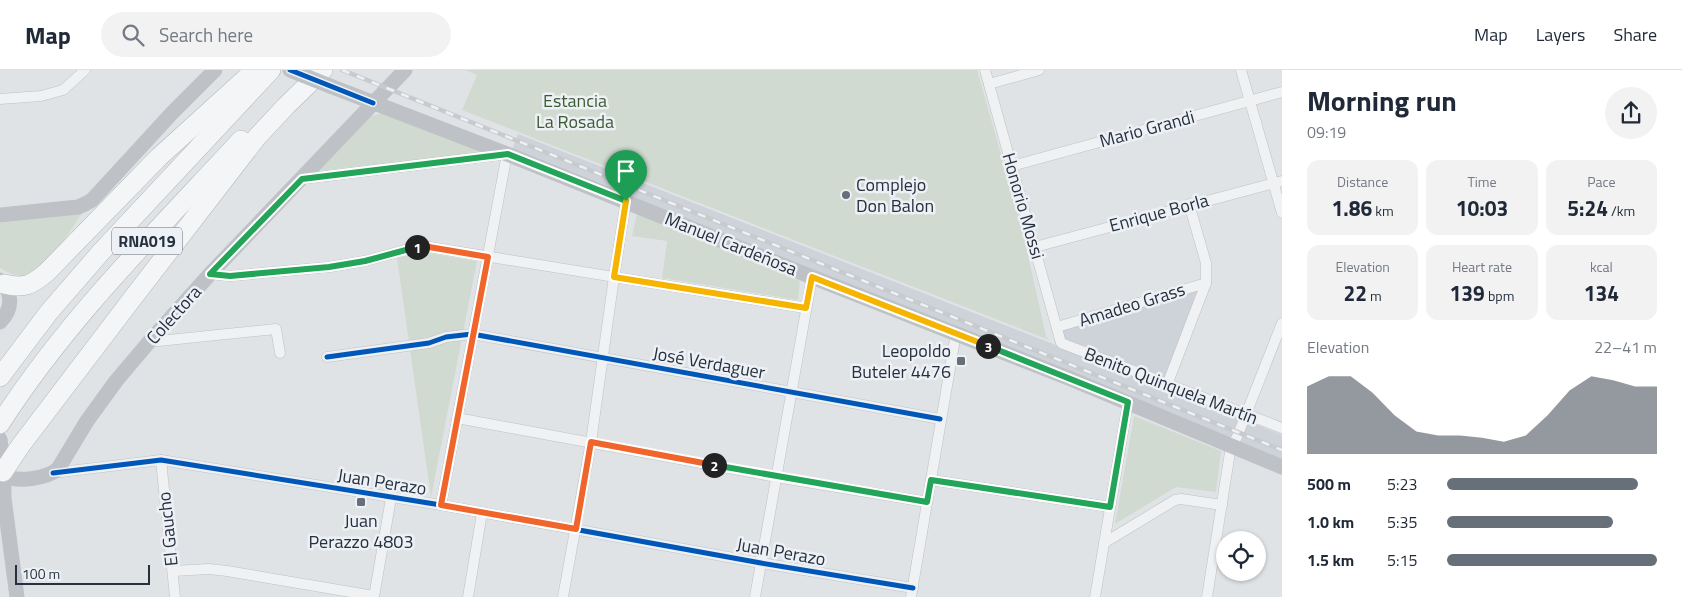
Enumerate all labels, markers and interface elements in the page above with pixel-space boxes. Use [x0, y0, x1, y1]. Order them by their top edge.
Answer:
search box [101, 12, 451, 57]
text: Map [25, 17, 71, 53]
text: Search here [159, 20, 253, 49]
icon: search [119, 21, 147, 49]
text: Map [1474, 21, 1508, 48]
text: Layers [1536, 21, 1585, 48]
text: Share [1613, 21, 1657, 48]
text: Morning run [1307, 79, 1457, 122]
park label: Estancia La Rosada [536, 87, 614, 135]
button: share [1605, 87, 1657, 139]
street label: Mario Grandi [1096, 103, 1197, 154]
text: 09:19 [1307, 120, 1346, 144]
street label: Honorio Mossi [995, 149, 1052, 262]
pin [605, 150, 647, 201]
icon: arrive [612, 157, 640, 185]
place label: Complejo Don Balon [856, 171, 934, 219]
text: Distance [1337, 171, 1388, 192]
text: Time [1467, 171, 1497, 192]
text: Pace [1587, 171, 1616, 192]
street label: Enrique Borla [1106, 186, 1212, 239]
marker: Complejo Don Balon [840, 189, 852, 201]
text: 1.86 [1332, 192, 1372, 224]
text: 10:03 [1456, 192, 1508, 224]
text: 5:24 [1567, 192, 1608, 224]
text: km [1372, 200, 1394, 221]
text: /km [1608, 200, 1635, 221]
street label: Manuel Cardeñosa [661, 205, 801, 282]
road number: RNA019 [112, 228, 182, 255]
pin: 1 [404, 234, 430, 260]
text: 1 [414, 237, 421, 258]
text: Elevation [1335, 256, 1390, 277]
text: Heart rate [1452, 256, 1512, 277]
text: kcal [1590, 256, 1613, 277]
street label: Amadeo Grass [1075, 276, 1188, 334]
text: 22 [1344, 277, 1367, 309]
text: 139 [1450, 277, 1485, 309]
text: 134 [1584, 277, 1619, 309]
street label: Colectora [140, 279, 208, 350]
text: m [1367, 285, 1382, 306]
text: bpm [1485, 285, 1514, 306]
pin: 3 [976, 334, 1000, 358]
text: Elevation [1307, 335, 1369, 359]
text: 22–41 m [1594, 335, 1657, 359]
text: 3 [985, 336, 992, 357]
place label: Leopoldo Buteler 4476 [851, 337, 951, 385]
street label: José Verdaguer [651, 339, 767, 386]
street label: Benito Quinquela Martín [1080, 340, 1262, 431]
marker: Leopoldo Buteler 4476 [955, 355, 967, 367]
pin: 2 [702, 452, 726, 478]
text: 2 [711, 455, 718, 476]
street label: Juan Perazo [336, 461, 429, 502]
text: 500 m [1307, 472, 1351, 496]
text: 5:23 [1387, 472, 1417, 496]
street label: El Gaucho [150, 490, 185, 568]
marker: Juan Perazzo 4803 [355, 496, 367, 508]
place label: Juan Perazzo 4803 [308, 507, 414, 555]
text: 1.0 km [1307, 510, 1354, 534]
text: 5:35 [1387, 510, 1417, 534]
street label: Juan Perazo [734, 530, 828, 573]
map controls [1216, 531, 1266, 581]
button: locate [1216, 531, 1266, 581]
text: 1.5 km [1307, 548, 1354, 572]
text: 5:15 [1387, 548, 1417, 572]
scale bar [15, 562, 150, 585]
text: 100 m [22, 563, 60, 584]

